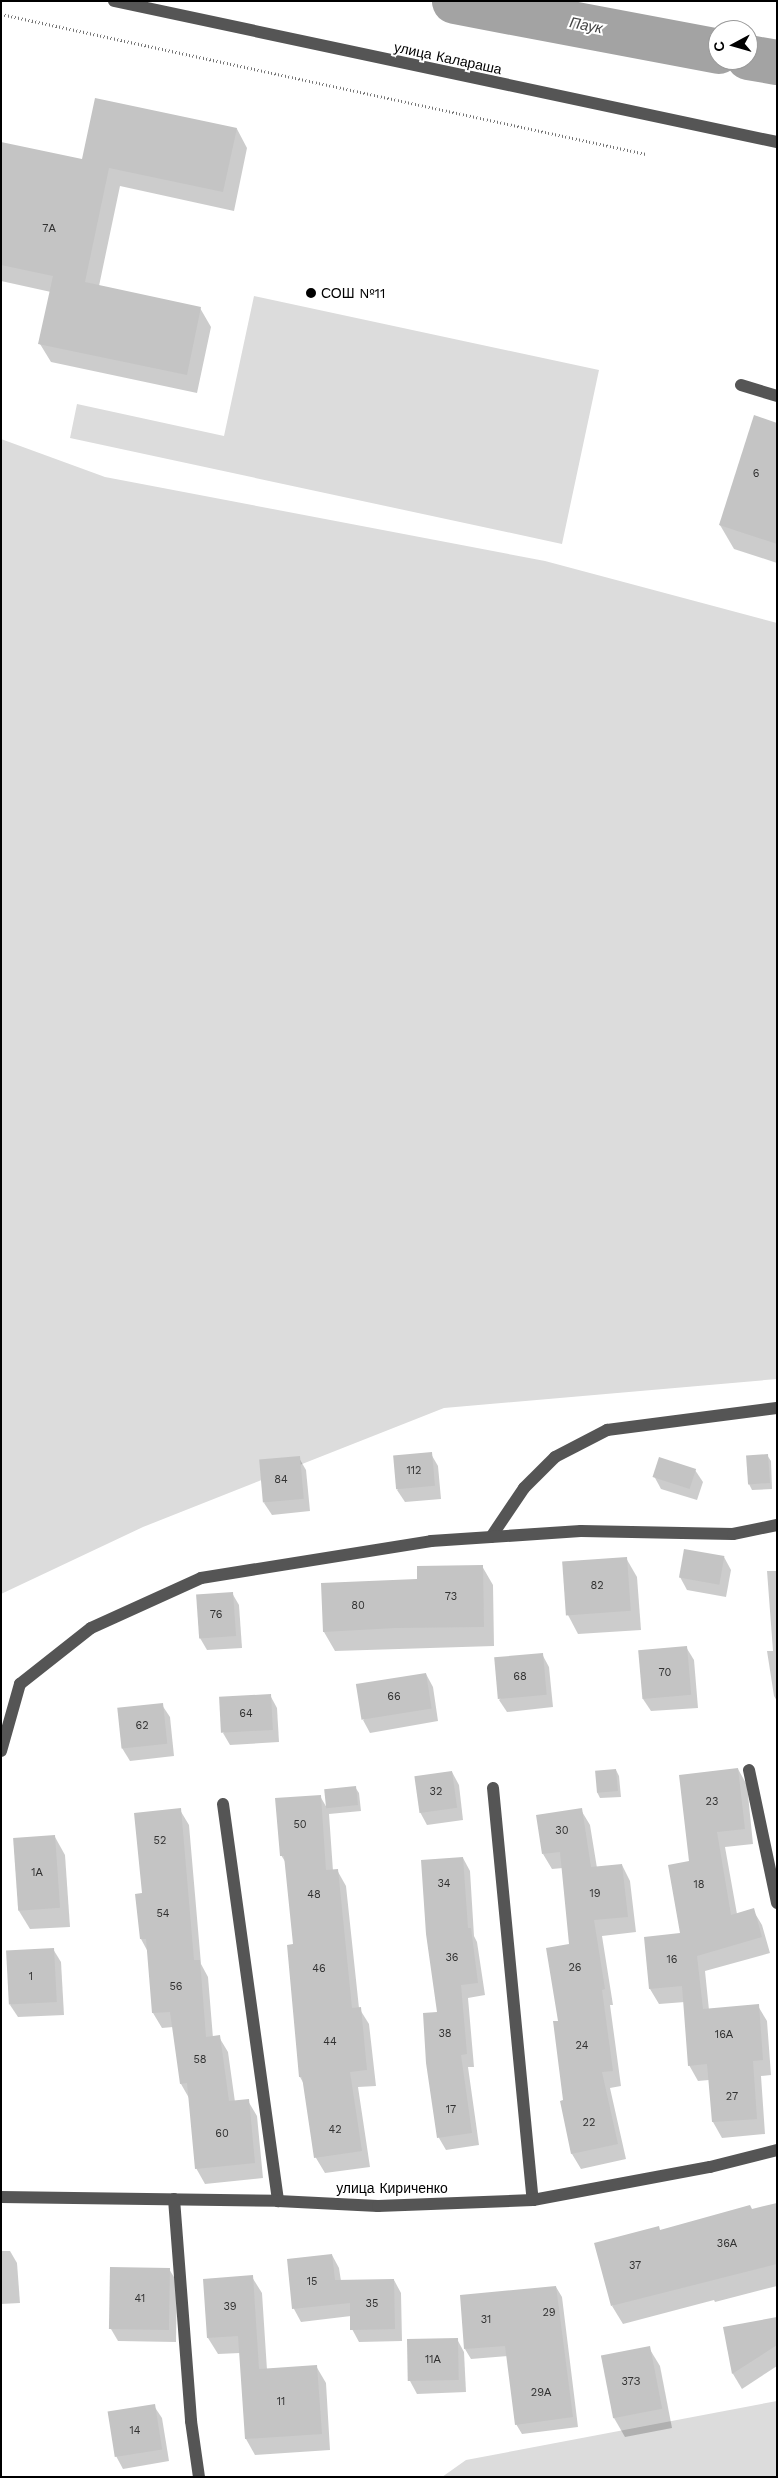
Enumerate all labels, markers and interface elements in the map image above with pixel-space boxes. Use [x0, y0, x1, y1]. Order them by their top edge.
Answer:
water label: Паук [568, 14, 604, 38]
north arrow [708, 20, 758, 70]
street label: улица Калараша [393, 38, 503, 78]
text: С [711, 41, 728, 52]
house number: 7А [42, 222, 56, 236]
place label: СОШ №11 [321, 285, 386, 301]
marker: СОШ №11 [305, 287, 317, 299]
house number: 6 [753, 467, 759, 481]
house number: 112 [407, 1464, 421, 1478]
house number: 84 [274, 1473, 288, 1487]
house number: 82 [590, 1579, 604, 1593]
house number: 73 [445, 1590, 457, 1604]
house number: 80 [351, 1599, 365, 1613]
house number: 76 [210, 1608, 222, 1622]
house number: 70 [659, 1666, 671, 1680]
house number: 68 [513, 1670, 527, 1684]
house number: 66 [387, 1690, 401, 1704]
house number: 64 [239, 1707, 253, 1721]
house number: 62 [135, 1719, 149, 1733]
house number: 32 [430, 1785, 442, 1799]
house number: 23 [706, 1795, 718, 1809]
house number: 50 [293, 1818, 307, 1832]
house number: 30 [555, 1824, 569, 1838]
house number: 52 [154, 1834, 166, 1848]
house number: 1А [31, 1866, 43, 1880]
house number: 34 [437, 1877, 451, 1891]
house number: 18 [693, 1878, 705, 1892]
house number: 19 [589, 1887, 601, 1901]
house number: 48 [307, 1888, 321, 1902]
house number: 54 [156, 1907, 170, 1921]
house number: 36 [445, 1951, 459, 1965]
house number: 16 [667, 1953, 677, 1967]
house number: 26 [568, 1961, 582, 1975]
house number: 46 [312, 1962, 326, 1976]
house number: 1 [29, 1970, 33, 1984]
house number: 56 [169, 1980, 183, 1994]
house number: 38 [438, 2027, 452, 2041]
house number: 16А [715, 2028, 733, 2042]
house number: 44 [323, 2035, 337, 2049]
house number: 24 [576, 2039, 588, 2053]
house number: 58 [193, 2053, 207, 2067]
house number: 27 [726, 2090, 738, 2104]
house number: 17 [446, 2103, 456, 2117]
house number: 22 [583, 2116, 595, 2130]
house number: 42 [328, 2123, 342, 2137]
house number: 60 [215, 2127, 229, 2141]
street label: улица Кириченко [336, 2180, 448, 2196]
house number: 36А [717, 2237, 737, 2251]
house number: 37 [629, 2259, 641, 2273]
house number: 15 [307, 2275, 317, 2289]
house number: 41 [135, 2292, 145, 2306]
house number: 35 [366, 2297, 378, 2311]
house number: 39 [223, 2300, 237, 2314]
house number: 29 [542, 2306, 556, 2320]
house number: 31 [481, 2313, 491, 2327]
house number: 11А [425, 2353, 441, 2367]
house number: 37З [622, 2375, 640, 2389]
house number: 29А [531, 2386, 551, 2400]
house number: 11 [277, 2395, 285, 2409]
house number: 14 [129, 2424, 141, 2438]

